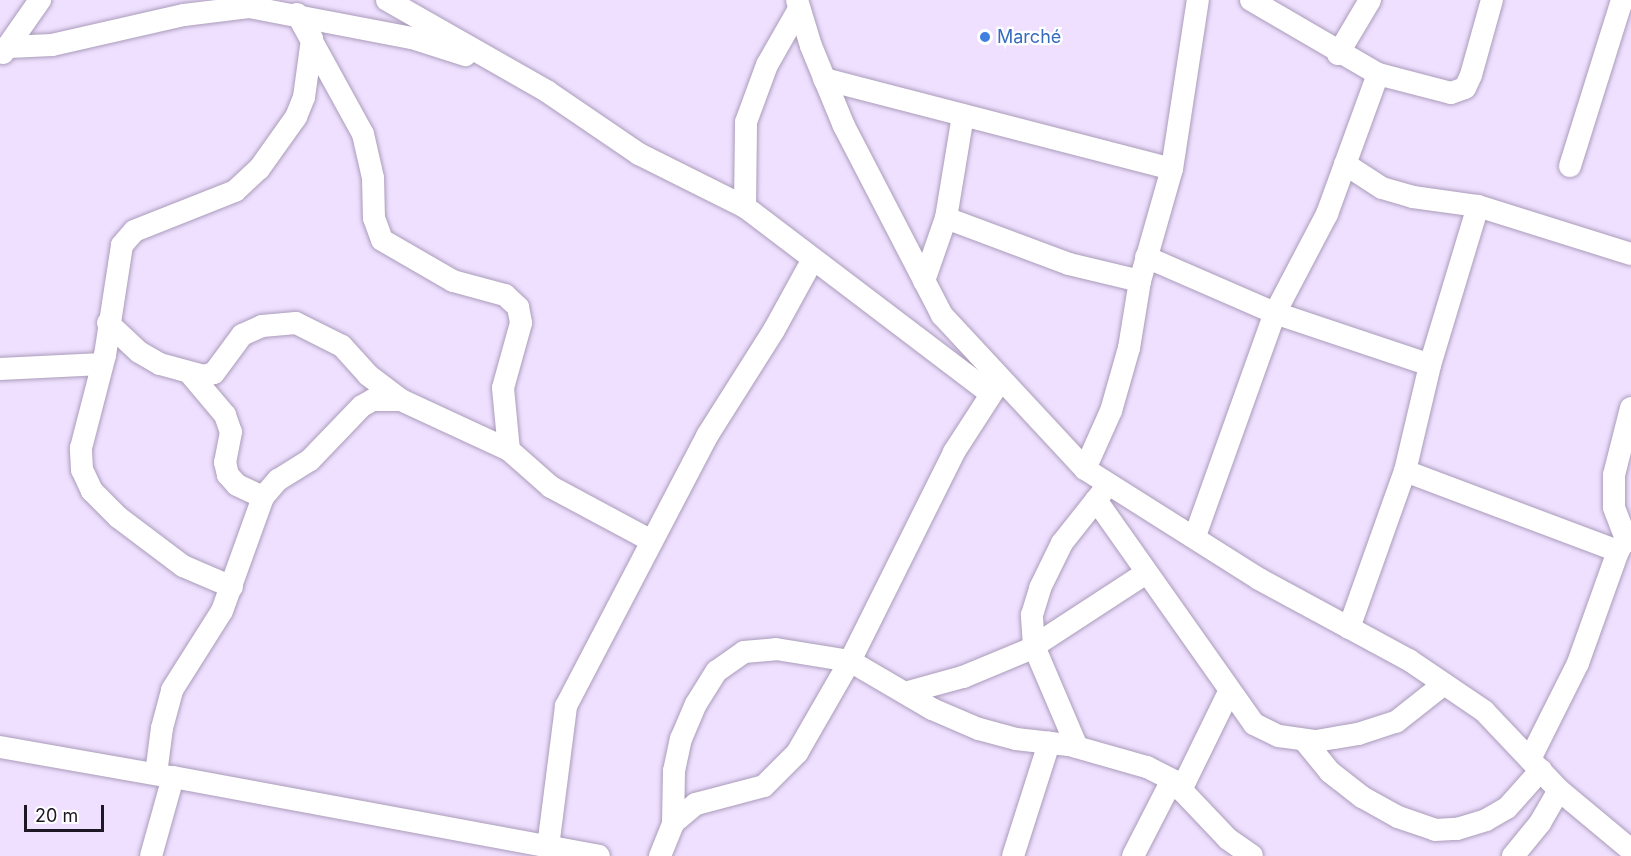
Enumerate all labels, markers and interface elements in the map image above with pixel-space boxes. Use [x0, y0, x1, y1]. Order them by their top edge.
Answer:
place label: Marché [997, 26, 1061, 48]
marker: Marché [978, 30, 992, 44]
scale bar [27, 793, 106, 831]
text: 20 m [35, 805, 78, 826]

